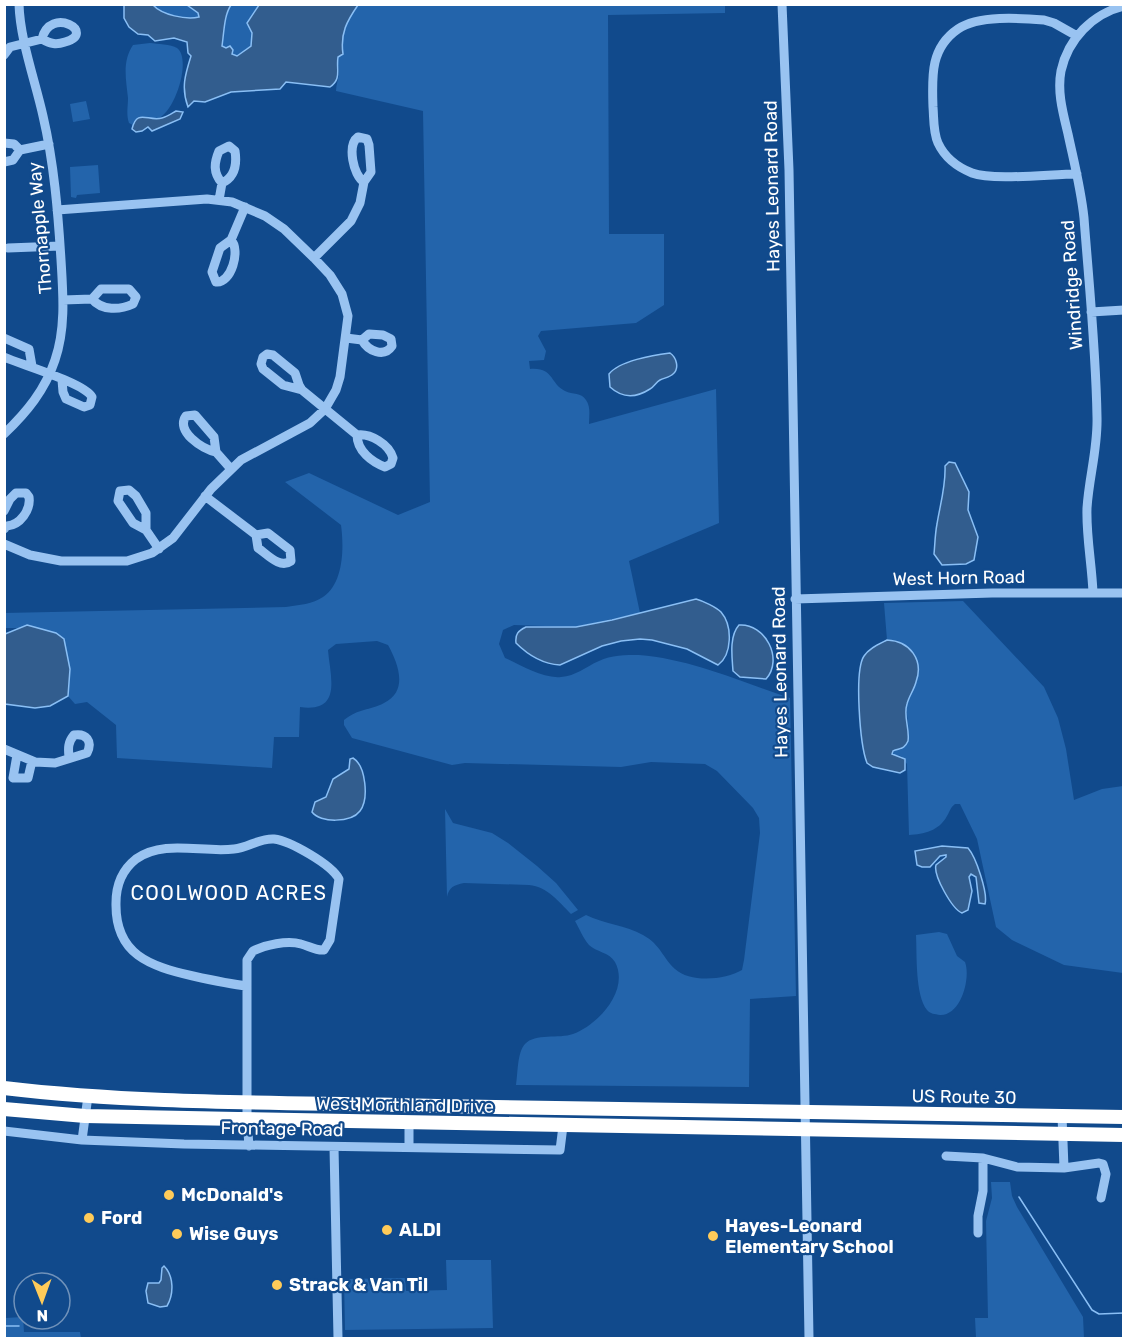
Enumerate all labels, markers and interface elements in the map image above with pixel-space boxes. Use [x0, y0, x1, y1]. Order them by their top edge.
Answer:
street label: Hayes Leonard Road [760, 100, 784, 272]
street label: Thornapple Way [23, 161, 57, 295]
street label: Windridge Road [1056, 219, 1088, 351]
street label: West Horn Road [892, 566, 1026, 590]
street label: Hayes Leonard Road [768, 586, 792, 758]
district label: COOLWOOD ACRES [131, 881, 327, 905]
street label: US Route 30 [911, 1085, 1017, 1109]
street label: West Morthland Drive [316, 1092, 494, 1118]
street label: Frontage Road [220, 1117, 344, 1141]
place label: McDonald's [181, 1184, 283, 1206]
marker: McDonald's [162, 1188, 176, 1202]
place label: Ford [101, 1207, 142, 1229]
marker: Ford [82, 1211, 96, 1225]
place label: Hayes-Leonard Elementary School [725, 1215, 894, 1258]
place label: ALDI [399, 1219, 441, 1241]
place label: Wise Guys [189, 1223, 279, 1245]
marker: ALDI [380, 1223, 394, 1237]
marker: Wise Guys [170, 1227, 184, 1241]
marker: Hayes-Leonard Elementary School [706, 1229, 720, 1243]
north arrow [12, 1271, 72, 1331]
place label: Strack & Van Til [289, 1274, 428, 1296]
marker: Strack & Van Til [270, 1278, 284, 1292]
text: N [36, 1306, 48, 1325]

